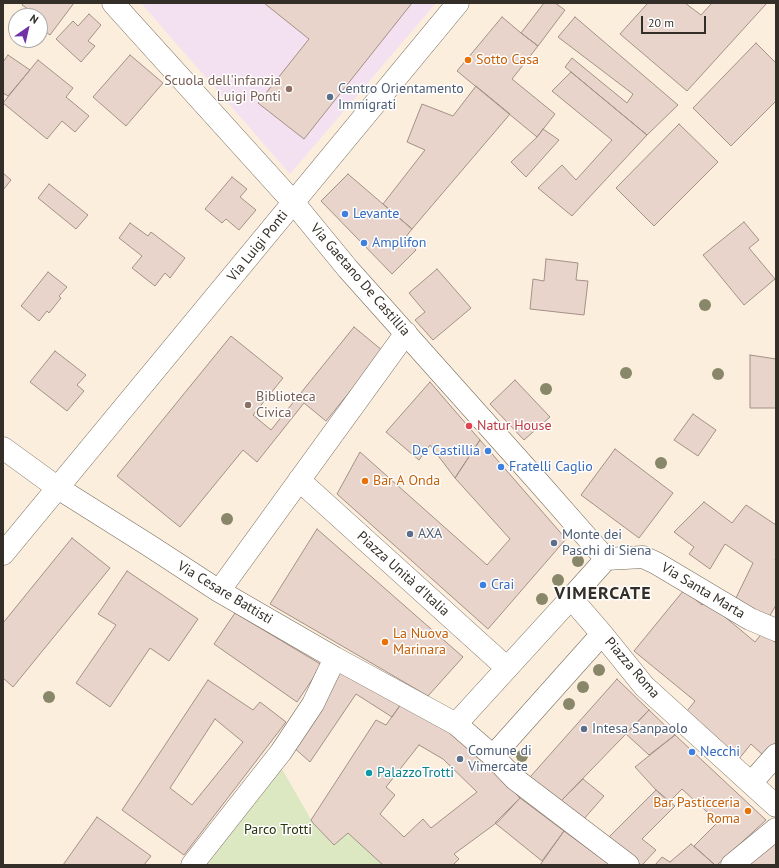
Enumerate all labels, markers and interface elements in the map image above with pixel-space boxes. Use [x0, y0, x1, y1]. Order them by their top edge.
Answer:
north arrow [8, 8, 48, 48]
scale bar [643, 8, 708, 34]
text: N [27, 11, 41, 27]
text: 20 m [648, 15, 674, 30]
place label: Sotto Casa [476, 52, 539, 68]
marker: Sotto Casa [463, 55, 473, 65]
place label: Scuola dell'infanzia Luigi Ponti [164, 73, 281, 106]
place label: Centro Orientamento Immigrati [338, 81, 464, 114]
marker: Scuola dell'infanzia Luigi Ponti [284, 84, 294, 94]
marker: Centro Orientamento Immigrati [325, 92, 335, 102]
place label: Levante [353, 206, 399, 222]
street label: Via Luigi Ponti [224, 207, 292, 285]
marker: Levante [340, 209, 350, 219]
street label: Via Gaetano De Castillia [307, 220, 413, 340]
place label: Amplifon [372, 235, 426, 251]
marker: Amplifon [359, 238, 369, 248]
place label: Biblioteca Civica [256, 389, 316, 422]
marker: Biblioteca Civica [243, 400, 253, 410]
place label: Natur House [477, 418, 552, 434]
marker: Natur House [464, 421, 474, 431]
place label: De Castillia [412, 443, 480, 459]
marker: De Castillia [483, 446, 493, 456]
place label: Fratelli Caglio [509, 459, 593, 475]
marker: Fratelli Caglio [496, 462, 506, 472]
place label: Bar A Onda [373, 473, 440, 489]
marker: Bar A Onda [360, 476, 370, 486]
place label: AXA [418, 526, 442, 542]
place label: Monte dei Paschi di Siena [562, 527, 652, 560]
street label: Piazza Unità d'Italia [353, 528, 453, 620]
marker: AXA [405, 529, 415, 539]
marker: Monte dei Paschi di Siena [549, 538, 559, 548]
street label: Via Cesare Battisti [174, 558, 276, 628]
street label: Via Santa Marta [658, 559, 748, 623]
place label: Crai [491, 577, 514, 593]
marker: Crai [478, 580, 488, 590]
district label: VIMERCATE [554, 583, 652, 605]
place label: La Nuova Marinara [393, 626, 449, 658]
street label: Piazza Roma [601, 634, 663, 702]
marker: La Nuova Marinara [380, 637, 390, 647]
place label: Intesa Sanpaolo [592, 721, 688, 737]
marker: Intesa Sanpaolo [579, 724, 589, 734]
place label: Comune di Vimercate [468, 743, 532, 776]
place label: Necchi [700, 744, 740, 760]
marker: Necchi [687, 747, 697, 757]
marker: Comune di Vimercate [455, 754, 465, 764]
place label: PalazzoTrotti [377, 765, 454, 781]
marker: PalazzoTrotti [364, 768, 374, 778]
place label: Bar Pasticceria Roma [653, 795, 740, 828]
marker: Bar Pasticceria Roma [743, 806, 753, 816]
park label: Parco Trotti [244, 822, 312, 838]

